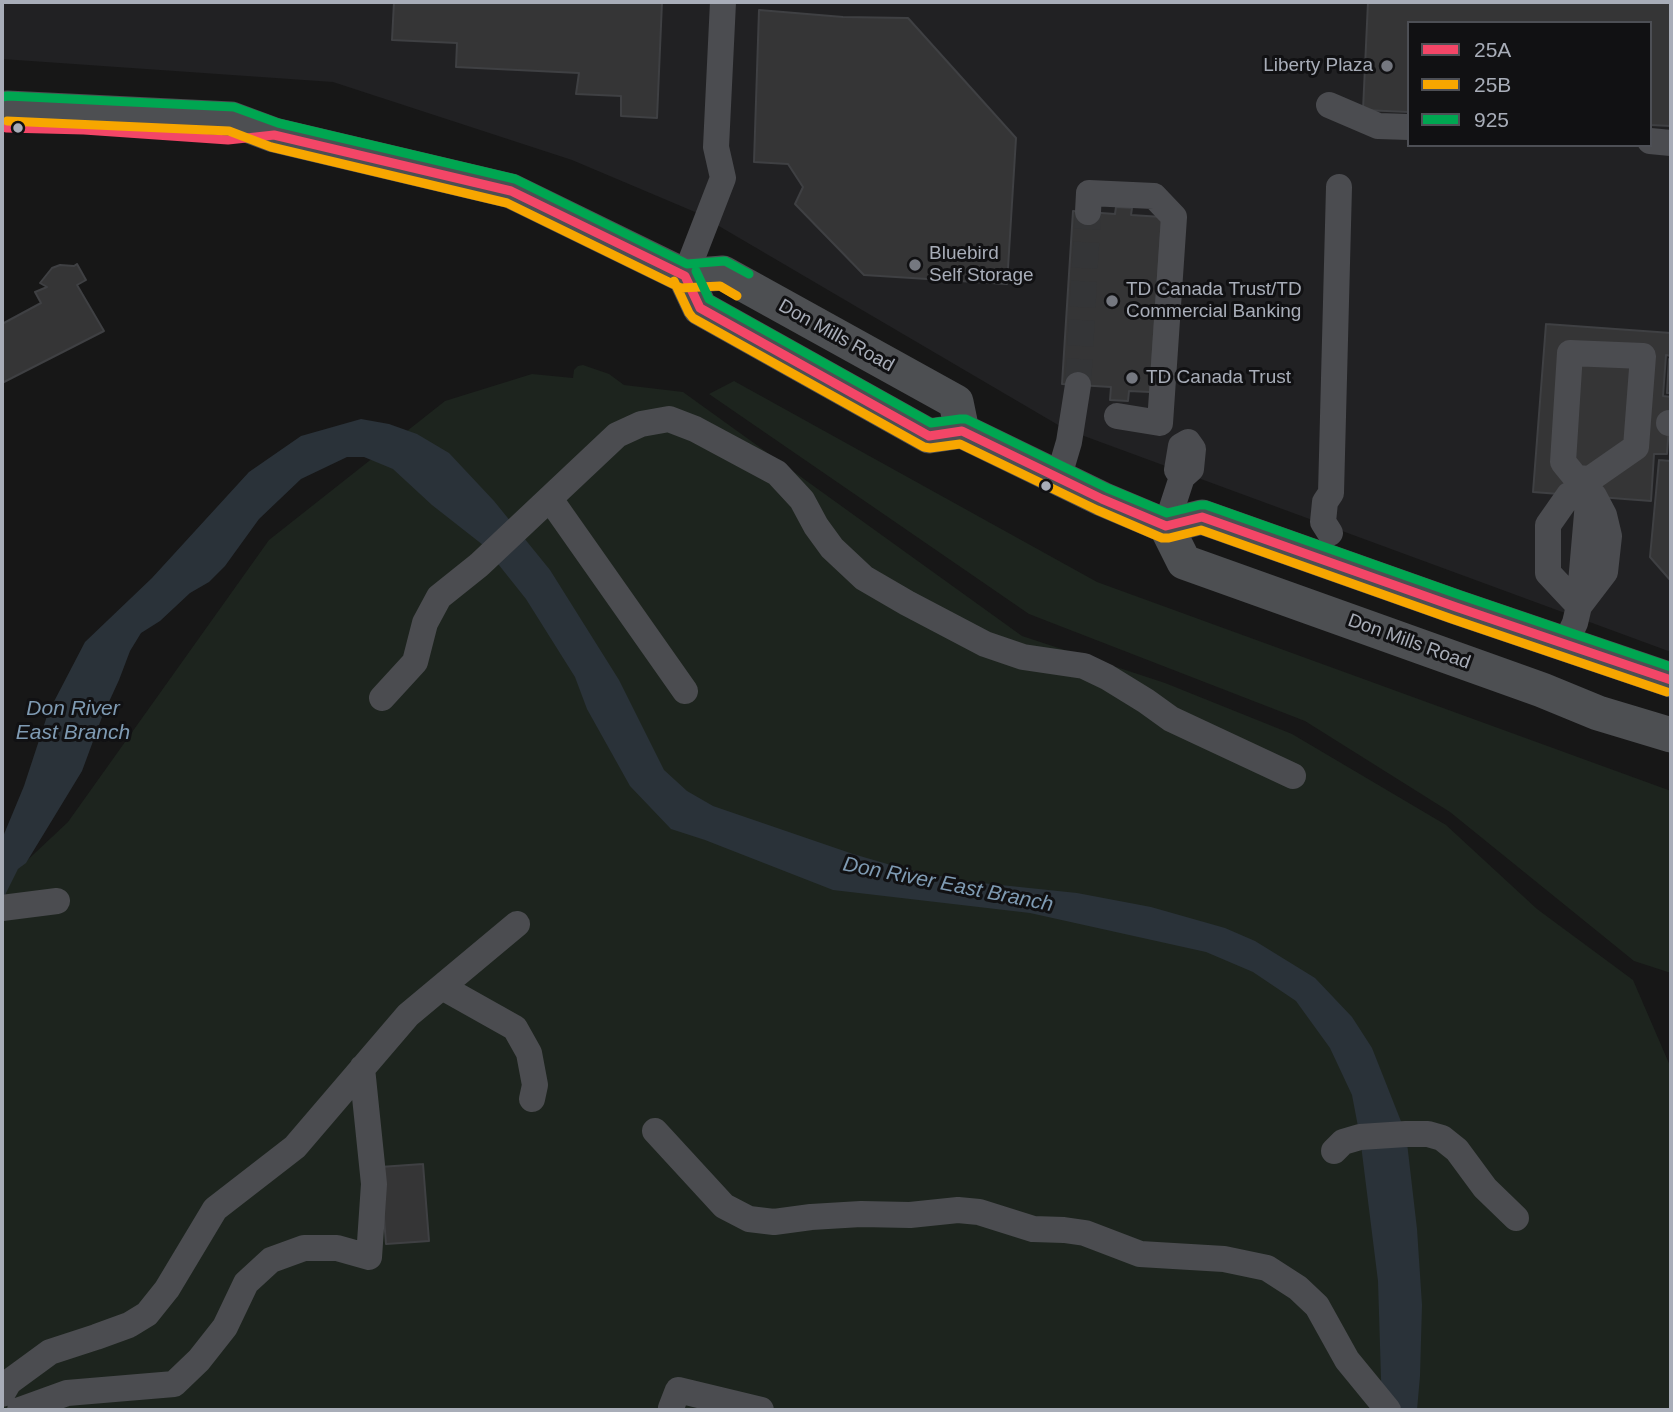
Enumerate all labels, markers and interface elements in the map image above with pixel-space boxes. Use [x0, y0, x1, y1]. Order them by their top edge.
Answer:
legend [1407, 21, 1652, 147]
text: 25A [1474, 38, 1511, 61]
place label: Liberty Plaza [1263, 55, 1373, 77]
marker: Liberty Plaza [1379, 58, 1395, 74]
text: 25B [1474, 73, 1511, 96]
text: 925 [1474, 108, 1509, 131]
unlabelled marker [11, 121, 25, 135]
place label: Bluebird Self Storage [929, 243, 1034, 287]
marker: Bluebird Self Storage [907, 257, 923, 273]
place label: TD Canada Trust/TD Commercial Banking [1126, 279, 1302, 323]
marker: TD Canada Trust/TD Commercial Banking [1104, 293, 1120, 309]
street label: Don Mills Road [774, 295, 898, 377]
place label: TD Canada Trust [1146, 367, 1291, 389]
marker: TD Canada Trust [1124, 370, 1140, 386]
unlabelled marker [1039, 479, 1053, 493]
street label: Don Mills Road [1345, 609, 1473, 675]
water label: Don River East Branch [16, 696, 130, 746]
water label: Don River East Branch [841, 852, 1055, 918]

